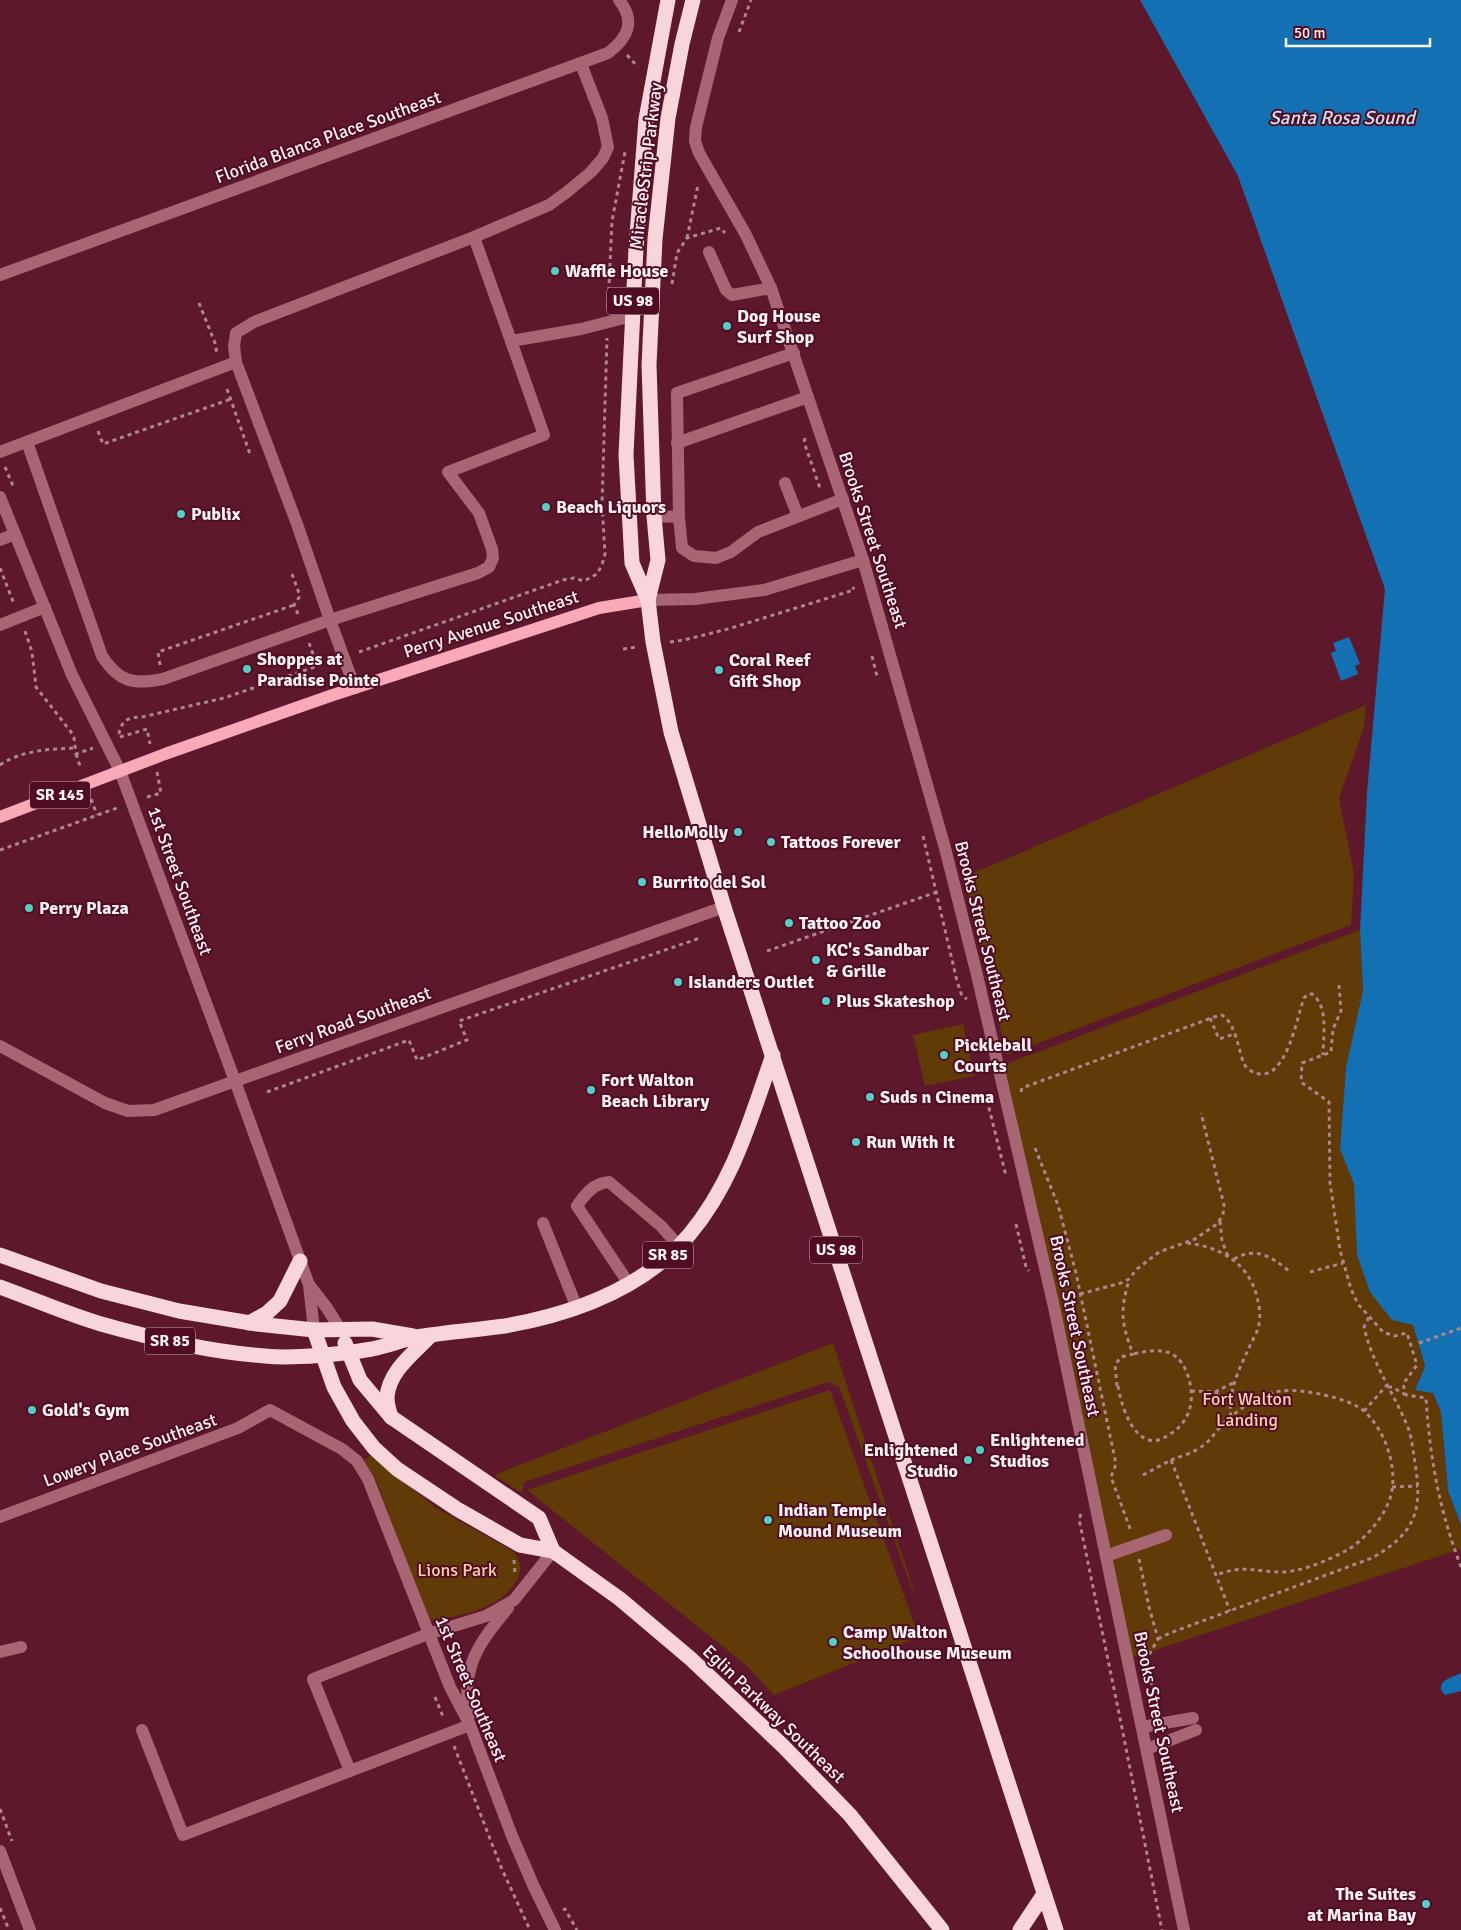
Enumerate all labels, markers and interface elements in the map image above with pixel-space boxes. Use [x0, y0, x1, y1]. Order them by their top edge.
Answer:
scale bar [1286, 15, 1430, 47]
text: 50 m [1294, 24, 1325, 42]
street label: Miracle Strip Parkway [625, 81, 667, 251]
street label: Florida Blanca Place Southeast [212, 86, 444, 188]
water label: Santa Rosa Sound [1269, 106, 1417, 130]
place label: Waffle House [565, 260, 668, 282]
marker: Waffle House [549, 265, 561, 277]
road number: US 98 [607, 288, 659, 314]
place label: Dog House Surf Shop [737, 305, 821, 348]
marker: Dog House Surf Shop [721, 320, 733, 332]
street label: Brooks Street Southeast [834, 449, 912, 631]
place label: Beach Liquors [556, 496, 666, 518]
marker: Beach Liquors [540, 501, 552, 513]
place label: Publix [191, 503, 241, 525]
marker: Publix [175, 508, 187, 520]
street label: Perry Avenue Southeast [401, 585, 581, 663]
place label: Shoppes at Paradise Pointe [257, 648, 379, 691]
place label: Coral Reef Gift Shop [729, 649, 812, 692]
marker: Shoppes at Paradise Pointe [241, 663, 253, 675]
marker: Coral Reef Gift Shop [713, 664, 725, 676]
road number: SR 145 [30, 782, 90, 808]
street label: 1st Street Southeast [143, 804, 217, 958]
place label: HelloMolly [642, 821, 728, 843]
marker: HelloMolly [732, 826, 744, 838]
place label: Tattoos Forever [781, 831, 902, 853]
marker: Tattoos Forever [765, 836, 777, 848]
street label: Brooks Street Southeast [950, 839, 1016, 1023]
place label: Burrito del Sol [652, 871, 766, 893]
marker: Burrito del Sol [636, 876, 648, 888]
place label: Perry Plaza [39, 897, 129, 919]
marker: Perry Plaza [23, 902, 35, 914]
place label: Tattoo Zoo [799, 912, 881, 934]
marker: Tattoo Zoo [783, 917, 795, 929]
place label: KC's Sandbar & Grille [826, 939, 930, 982]
marker: KC's Sandbar & Grille [810, 954, 822, 966]
place label: Islanders Outlet [688, 971, 814, 993]
marker: Islanders Outlet [672, 976, 684, 988]
street label: Ferry Road Southeast [272, 982, 434, 1058]
place label: Plus Skateshop [836, 990, 955, 1012]
marker: Plus Skateshop [820, 995, 832, 1007]
place label: Pickleball Courts [954, 1034, 1032, 1077]
marker: Pickleball Courts [938, 1049, 950, 1061]
place label: Fort Walton Beach Library [601, 1069, 710, 1112]
marker: Fort Walton Beach Library [585, 1084, 597, 1096]
place label: Suds n Cinema [880, 1086, 994, 1108]
marker: Suds n Cinema [864, 1091, 876, 1103]
place label: Run With It [866, 1131, 955, 1153]
marker: Run With It [850, 1136, 862, 1148]
street label: Brooks Street Southeast [1045, 1233, 1105, 1419]
road number: US 98 [810, 1236, 862, 1264]
road number: SR 85 [643, 1242, 693, 1268]
road number: SR 85 [145, 1328, 195, 1354]
park label: Fort Walton Landing [1202, 1388, 1292, 1431]
place label: Gold's Gym [42, 1399, 130, 1421]
marker: Gold's Gym [26, 1404, 38, 1416]
street label: Lowery Place Southeast [40, 1408, 220, 1492]
place label: Enlightened Studios [990, 1429, 1085, 1472]
place label: Enlightened Studio [864, 1439, 958, 1482]
marker: Enlightened Studios [974, 1444, 986, 1456]
marker: Enlightened Studio [962, 1454, 974, 1466]
place label: Indian Temple Mound Museum [778, 1499, 902, 1542]
marker: Indian Temple Mound Museum [762, 1514, 774, 1526]
park label: Lions Park [417, 1559, 497, 1581]
street label: 1st Street Southeast [430, 1613, 512, 1765]
place label: Camp Walton Schoolhouse Museum [843, 1621, 1012, 1664]
street label: Brooks Street Southeast [1129, 1629, 1189, 1815]
marker: Camp Walton Schoolhouse Museum [827, 1636, 839, 1648]
street label: Eglin Parkway Southeast [698, 1640, 850, 1788]
place label: The Suites at Marina Bay [1307, 1883, 1416, 1926]
marker: The Suites at Marina Bay [1420, 1898, 1432, 1910]

